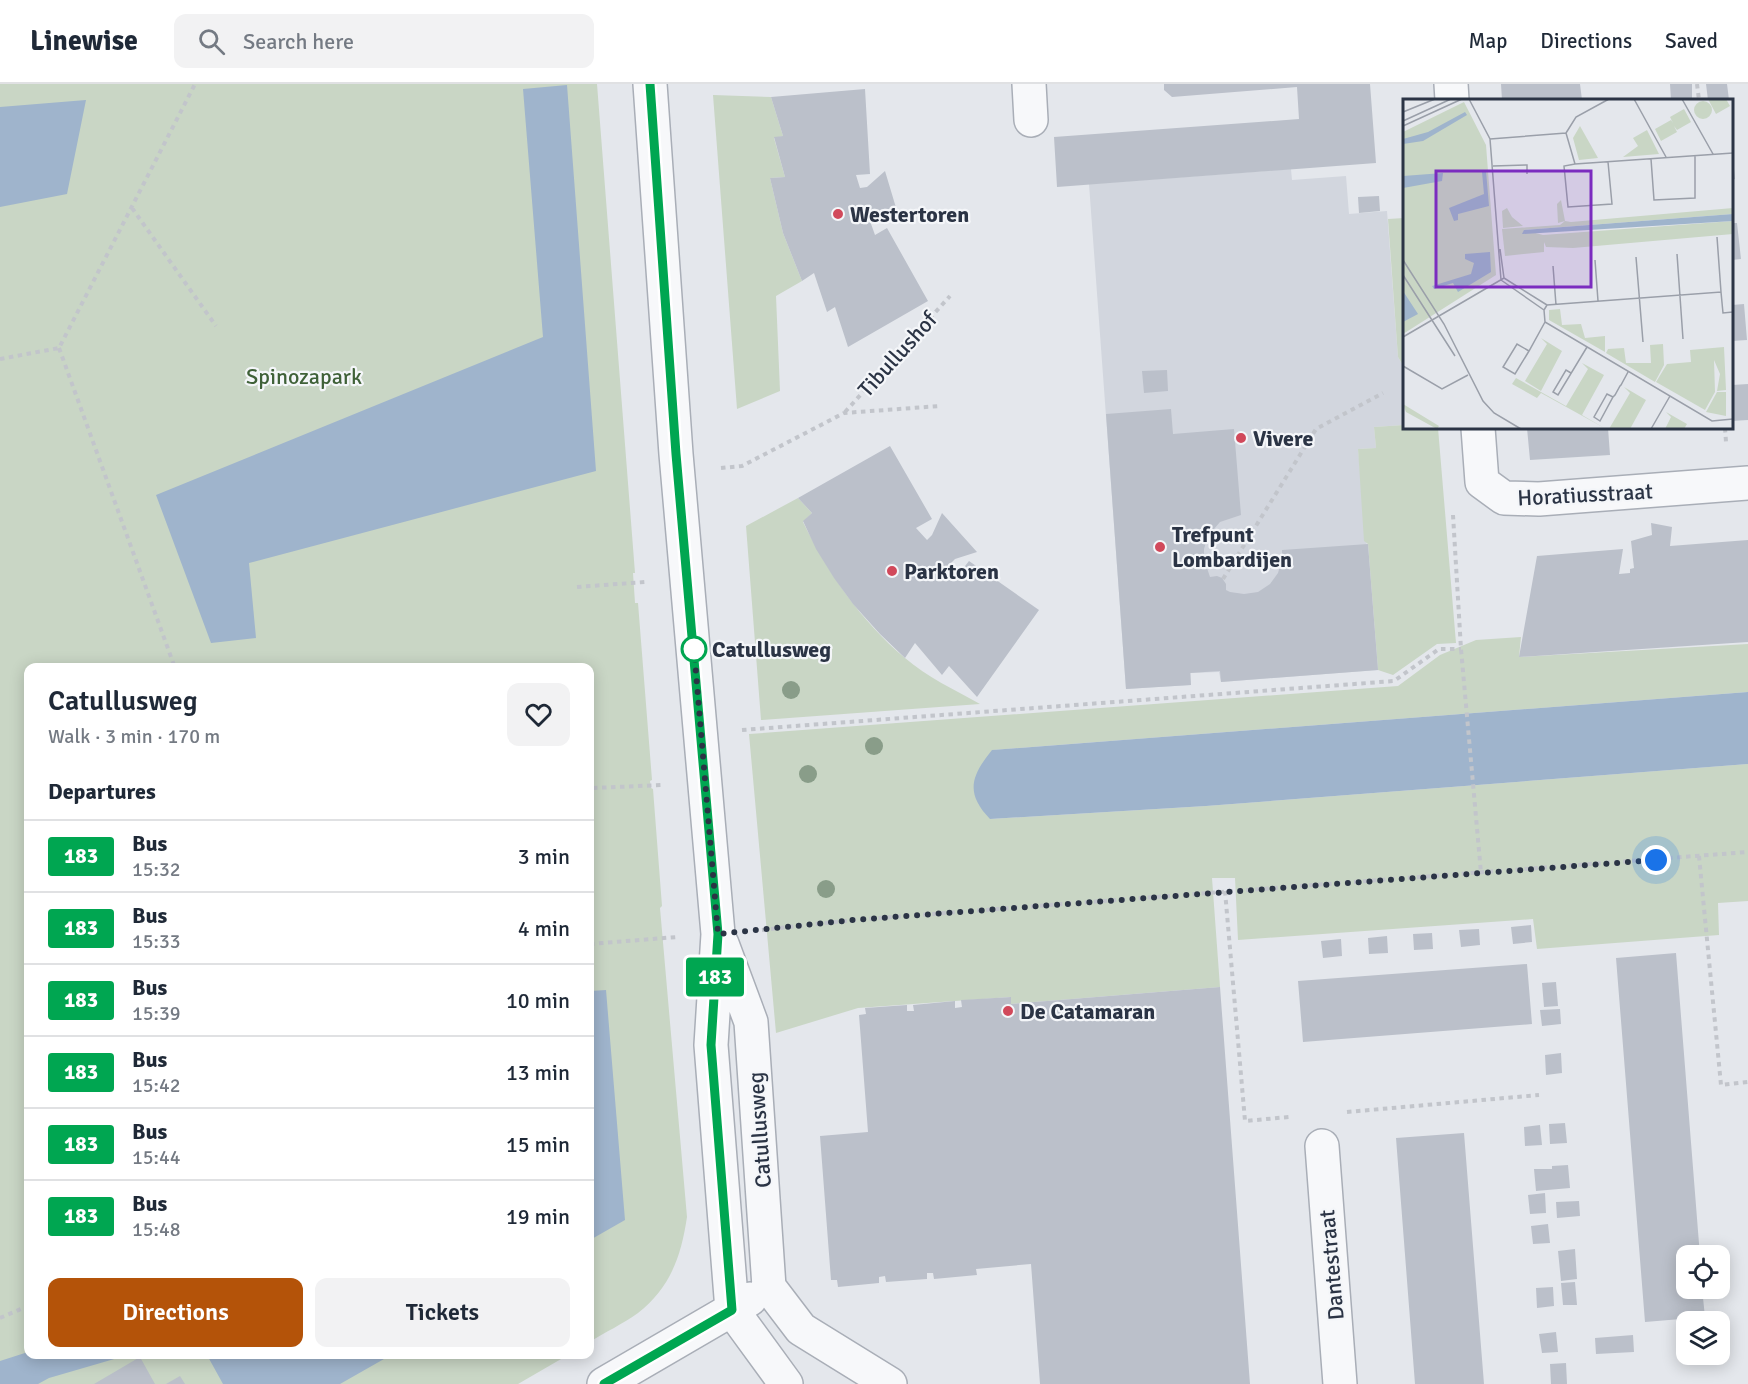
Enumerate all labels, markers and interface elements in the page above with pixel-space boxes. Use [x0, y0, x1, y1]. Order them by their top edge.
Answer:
search box [174, 14, 594, 68]
text: Linewise [30, 24, 138, 58]
icon: search [195, 25, 228, 58]
text: Search here [243, 28, 354, 55]
text: Map [1469, 28, 1507, 54]
text: Directions [1540, 28, 1632, 54]
text: Saved [1665, 28, 1718, 54]
inset map [1403, 99, 1733, 429]
place label: Westertoren [850, 201, 969, 228]
marker: Westertoren [831, 207, 845, 221]
street label: Tibullushof [852, 305, 944, 402]
park label: Spinozapark [246, 363, 362, 390]
place label: Vivere [1253, 425, 1313, 452]
marker: Vivere [1234, 431, 1248, 445]
street label: Horatiusstraat [1517, 477, 1654, 512]
place label: Trefpunt Lombardijen [1172, 521, 1292, 573]
marker: Trefpunt Lombardijen [1153, 540, 1167, 554]
place label: Parktoren [904, 558, 999, 585]
marker: Parktoren [885, 564, 899, 578]
marker: Catullusweg [681, 636, 707, 662]
place label: Catullusweg [712, 636, 831, 663]
button: heart [507, 683, 570, 746]
text: Catullusweg [48, 684, 198, 718]
text: Walk · 3 min · 170 m [48, 724, 220, 749]
text: Departures [48, 778, 156, 805]
text: Bus [132, 830, 167, 857]
text: 183 [64, 843, 98, 869]
text: 3 min [518, 843, 570, 870]
your location [1641, 845, 1671, 875]
text: 15:32 [132, 857, 181, 882]
text: Bus [132, 902, 167, 929]
text: 183 [64, 915, 98, 941]
text: 4 min [518, 915, 570, 942]
text: 15:33 [132, 929, 181, 954]
line badge: 183 [680, 958, 750, 996]
text: 183 [698, 964, 732, 990]
text: Bus [132, 974, 167, 1001]
text: 183 [64, 987, 98, 1013]
text: 10 min [506, 987, 570, 1014]
place label: De Catamaran [1020, 998, 1155, 1025]
text: 15:39 [132, 1001, 181, 1026]
marker: De Catamaran [1001, 1004, 1015, 1018]
text: Bus [132, 1046, 167, 1073]
text: 183 [64, 1059, 98, 1085]
text: 13 min [506, 1059, 570, 1086]
street label: Catullusweg [742, 1071, 777, 1189]
text: 15:42 [132, 1073, 181, 1098]
text: Bus [132, 1118, 167, 1145]
text: 183 [64, 1131, 98, 1157]
text: 15 min [506, 1131, 570, 1158]
text: 15:44 [132, 1145, 181, 1170]
text: Bus [132, 1190, 167, 1217]
text: 183 [64, 1203, 98, 1229]
text: 19 min [506, 1203, 570, 1230]
street label: Dantestraat [1313, 1208, 1350, 1321]
text: 15:48 [132, 1217, 181, 1242]
map controls [1676, 1245, 1730, 1365]
button: locate [1676, 1245, 1730, 1299]
button: Directions [48, 1278, 303, 1347]
button: Tickets [315, 1278, 570, 1347]
button: layers [1676, 1311, 1730, 1365]

